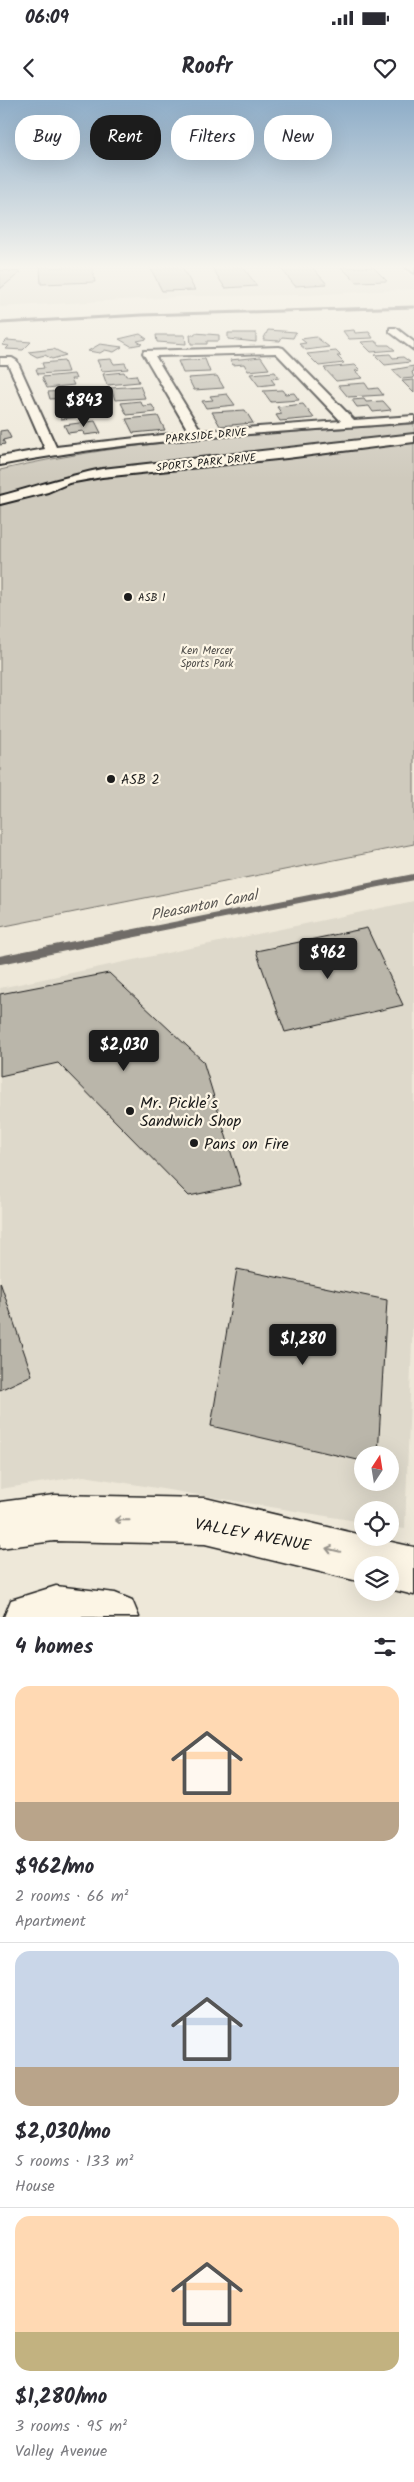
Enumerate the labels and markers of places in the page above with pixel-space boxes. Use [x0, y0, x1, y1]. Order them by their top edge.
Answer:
pin: $843 [54, 386, 114, 428]
place label: ASB 1 [138, 589, 165, 607]
marker: ASB 1 [122, 591, 134, 603]
place label: ASB 2 [121, 769, 160, 791]
marker: ASB 2 [105, 773, 117, 785]
pin: $962 [298, 938, 358, 980]
pin: $2,030 [83, 1030, 165, 1072]
place label: Mr. Pickle’s Sandwich Shop [140, 1091, 242, 1134]
marker: Mr. Pickle’s Sandwich Shop [124, 1105, 136, 1117]
place label: Pans on Fire [204, 1132, 289, 1157]
marker: Pans on Fire [188, 1137, 200, 1149]
pin: $1,280 [262, 1324, 344, 1366]

